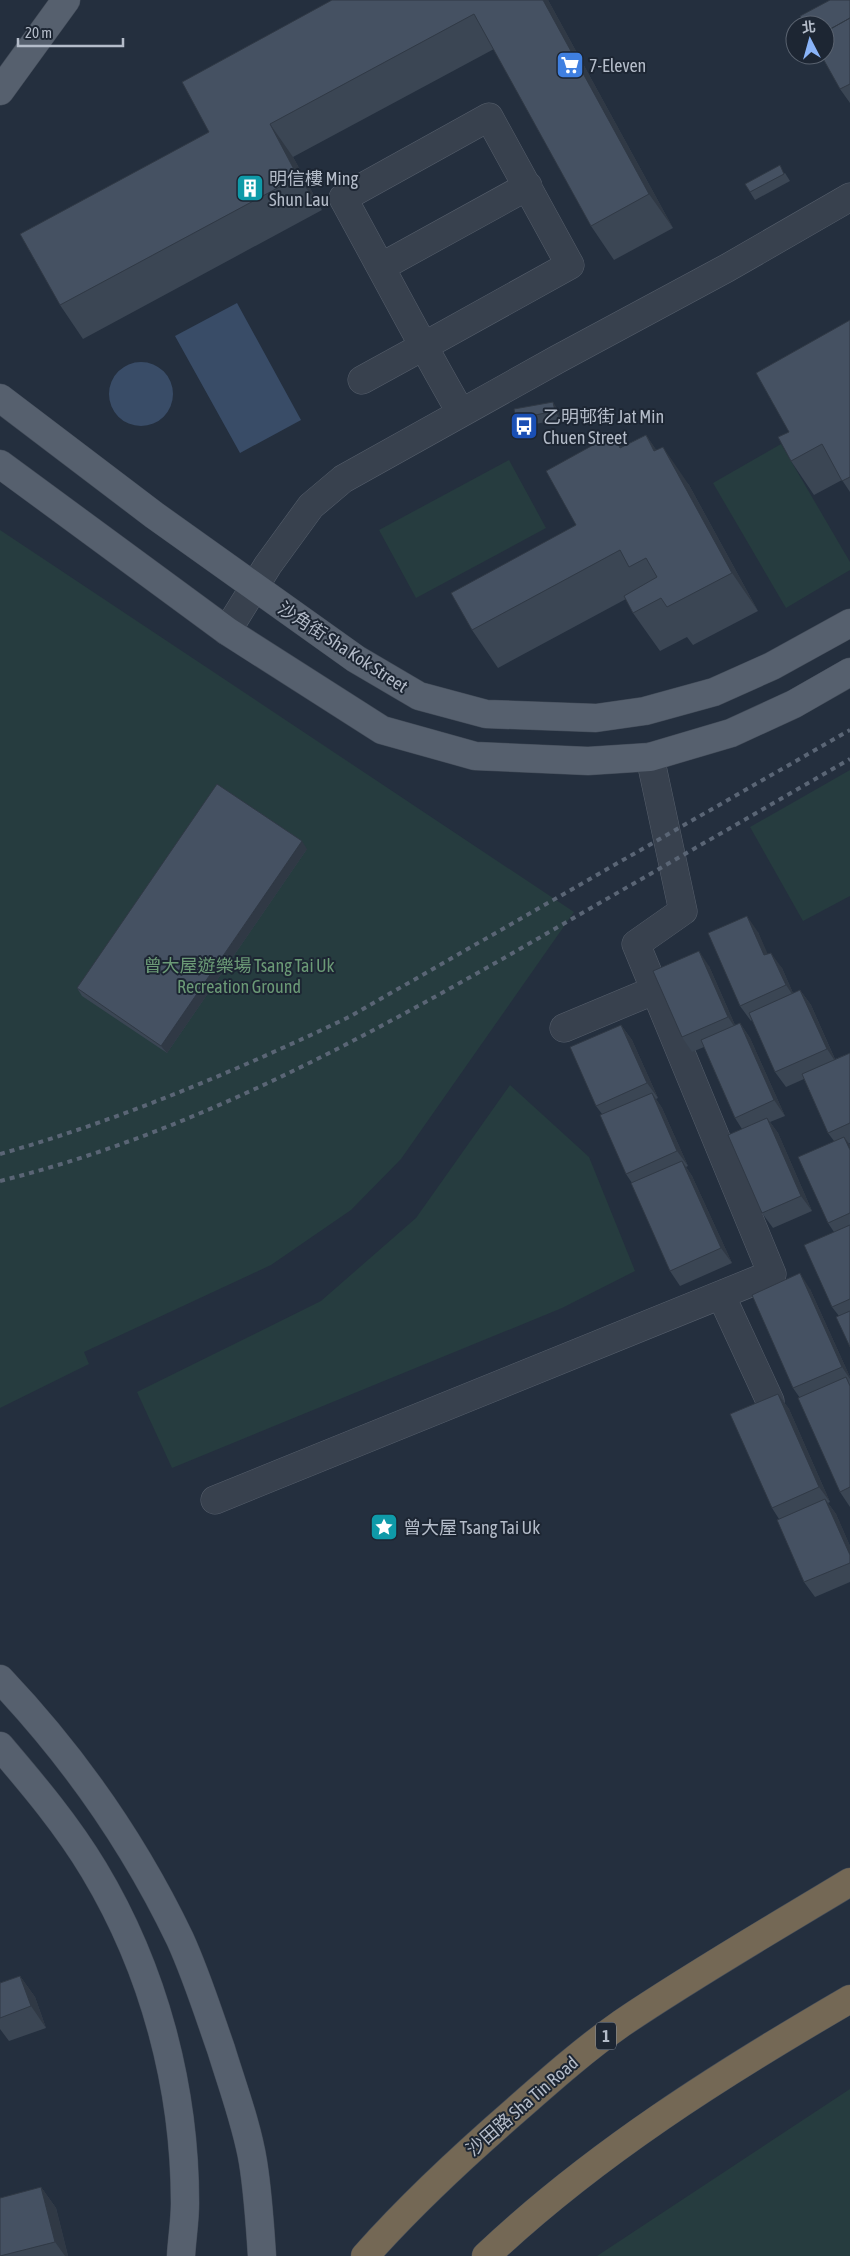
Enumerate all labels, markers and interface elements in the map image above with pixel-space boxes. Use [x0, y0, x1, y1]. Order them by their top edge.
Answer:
scale bar [18, 15, 122, 47]
north arrow [785, 15, 835, 65]
text: 北 [801, 18, 816, 36]
text: 20 m [25, 24, 52, 41]
supermarket icon: 7-Eleven [555, 50, 585, 80]
place label: 7-Eleven [589, 55, 646, 76]
place label: 明信樓 Ming Shun Lau [269, 168, 358, 210]
building icon: 明信樓 Ming Shun Lau [235, 173, 265, 203]
place label: 乙明邨街 Jat Min Chuen Street [543, 406, 664, 448]
bus stop icon: 乙明邨街 Jat Min Chuen Street [509, 411, 539, 441]
street label: 沙角街 Sha Kok Street [274, 597, 412, 697]
park label: 曾大屋遊樂場 Tsang Tai Uk Recreation Ground [143, 955, 335, 997]
place icon: 曾大屋 Tsang Tai Uk [369, 1512, 399, 1542]
place label: 曾大屋 Tsang Tai Uk [403, 1517, 540, 1538]
road number: 1 [596, 2022, 616, 2050]
street label: 沙田路 Sha Tin Road [462, 2052, 582, 2160]

